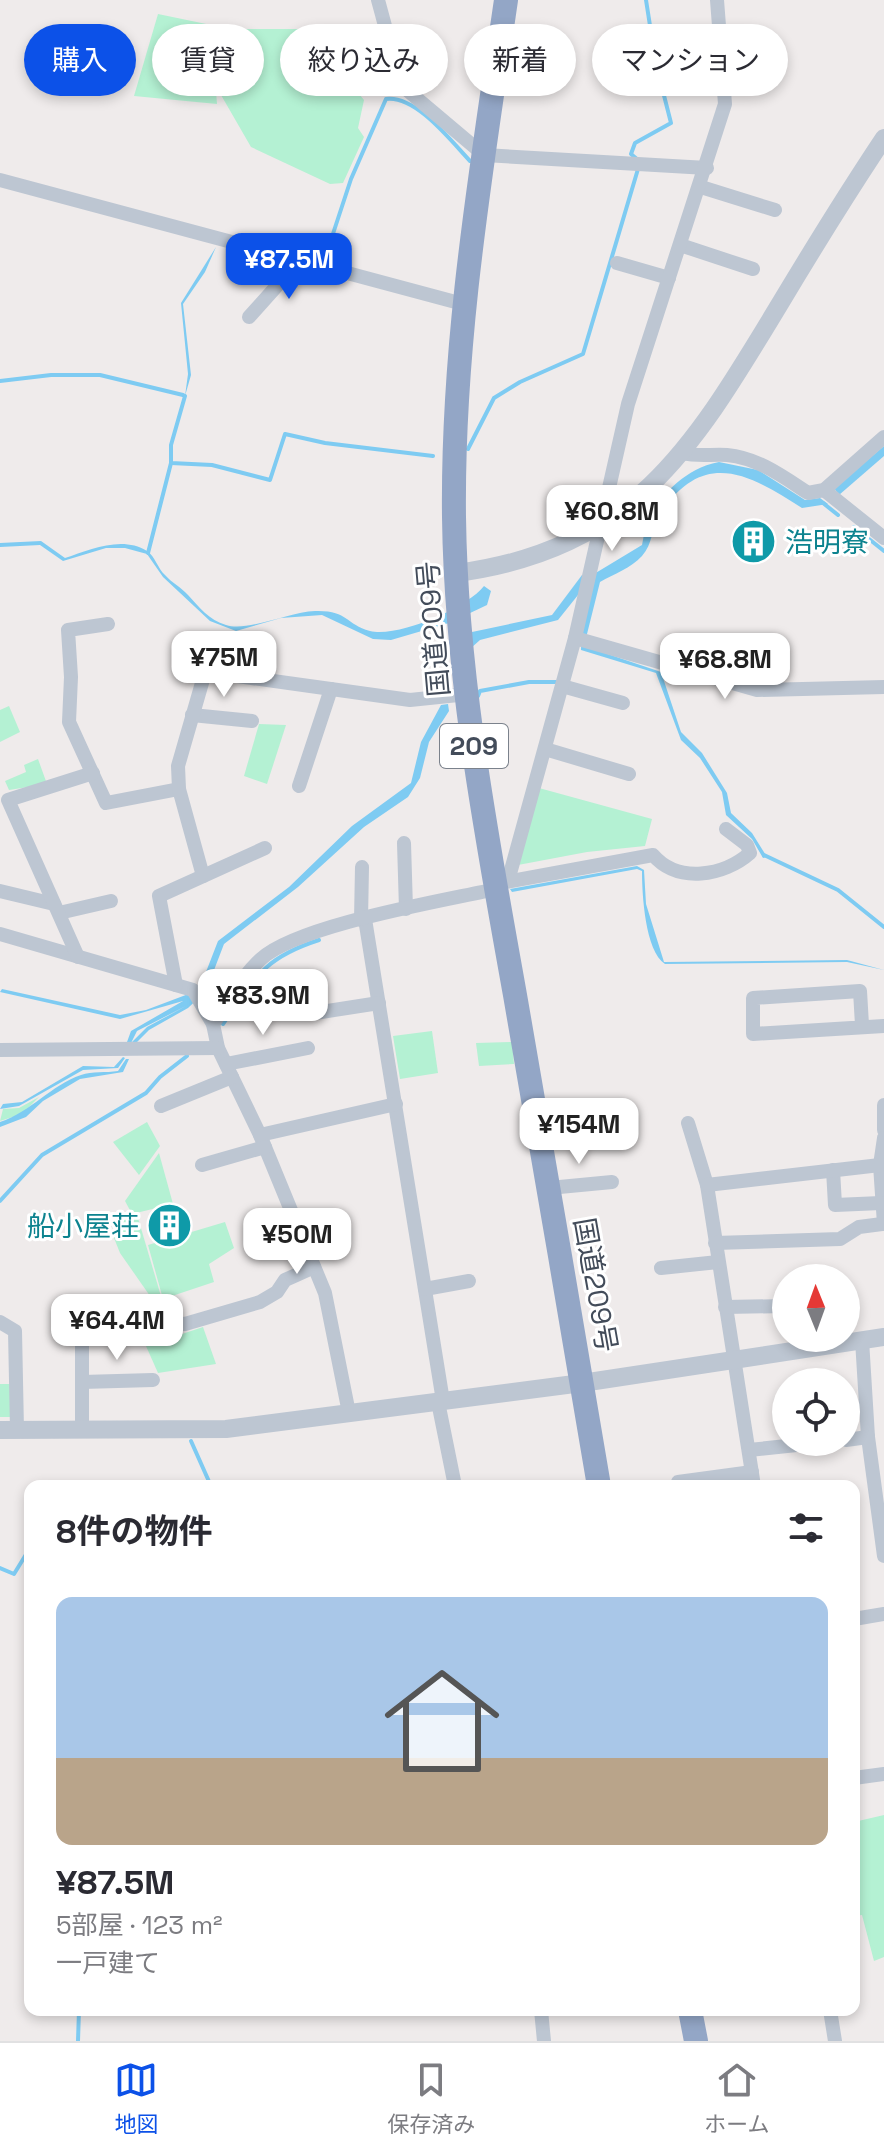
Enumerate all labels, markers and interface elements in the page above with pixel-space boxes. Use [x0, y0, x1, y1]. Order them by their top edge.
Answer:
chip: 購入 [24, 24, 136, 96]
chip: 賃貸 [152, 24, 264, 96]
chip: 絞り込み [280, 24, 448, 96]
chip: 新着 [464, 24, 576, 96]
chip: マンション [592, 24, 788, 96]
pin: ¥87.5M [224, 233, 354, 301]
text: ¥87.5M [244, 242, 334, 276]
pin: ¥60.8M [547, 485, 677, 553]
text: ¥60.8M [564, 494, 660, 528]
building icon: 浩明寮 [730, 518, 778, 566]
place label: 浩明寮 [785, 524, 869, 560]
street label: 国道209号 [409, 560, 457, 698]
pin: ¥75M [177, 631, 271, 699]
pin: ¥68.8M [660, 633, 790, 701]
text: ¥75M [189, 640, 259, 674]
text: ¥68.8M [678, 642, 772, 676]
road number: 209 [440, 724, 508, 768]
pin: ¥83.9M [198, 969, 328, 1037]
text: ¥83.9M [216, 978, 310, 1012]
pin: ¥154M [523, 1098, 635, 1166]
text: ¥154M [538, 1107, 620, 1141]
building icon: 船小屋荘 [146, 1202, 194, 1250]
place label: 船小屋荘 [27, 1208, 139, 1244]
pin: ¥50M [250, 1208, 344, 1276]
street label: 国道209号 [566, 1215, 626, 1355]
text: ¥50M [261, 1217, 333, 1251]
north arrow [772, 1264, 860, 1352]
map controls [772, 1264, 860, 1456]
pin: ¥64.4M [52, 1294, 182, 1362]
text: ¥64.4M [69, 1303, 165, 1337]
button: locate [772, 1368, 860, 1456]
icon: filters [784, 1506, 828, 1550]
text: 8件の物件 [56, 1510, 212, 1553]
icon: home [370, 1649, 514, 1793]
text: ¥87.5M [56, 1861, 174, 1904]
text: 5部屋 · 123 m² [56, 1908, 223, 1942]
text: 一戸建て [56, 1946, 160, 1980]
tab: 地図 [114, 2058, 158, 2138]
tab: 保存済み [387, 2058, 475, 2138]
tab: ホーム [704, 2058, 770, 2138]

